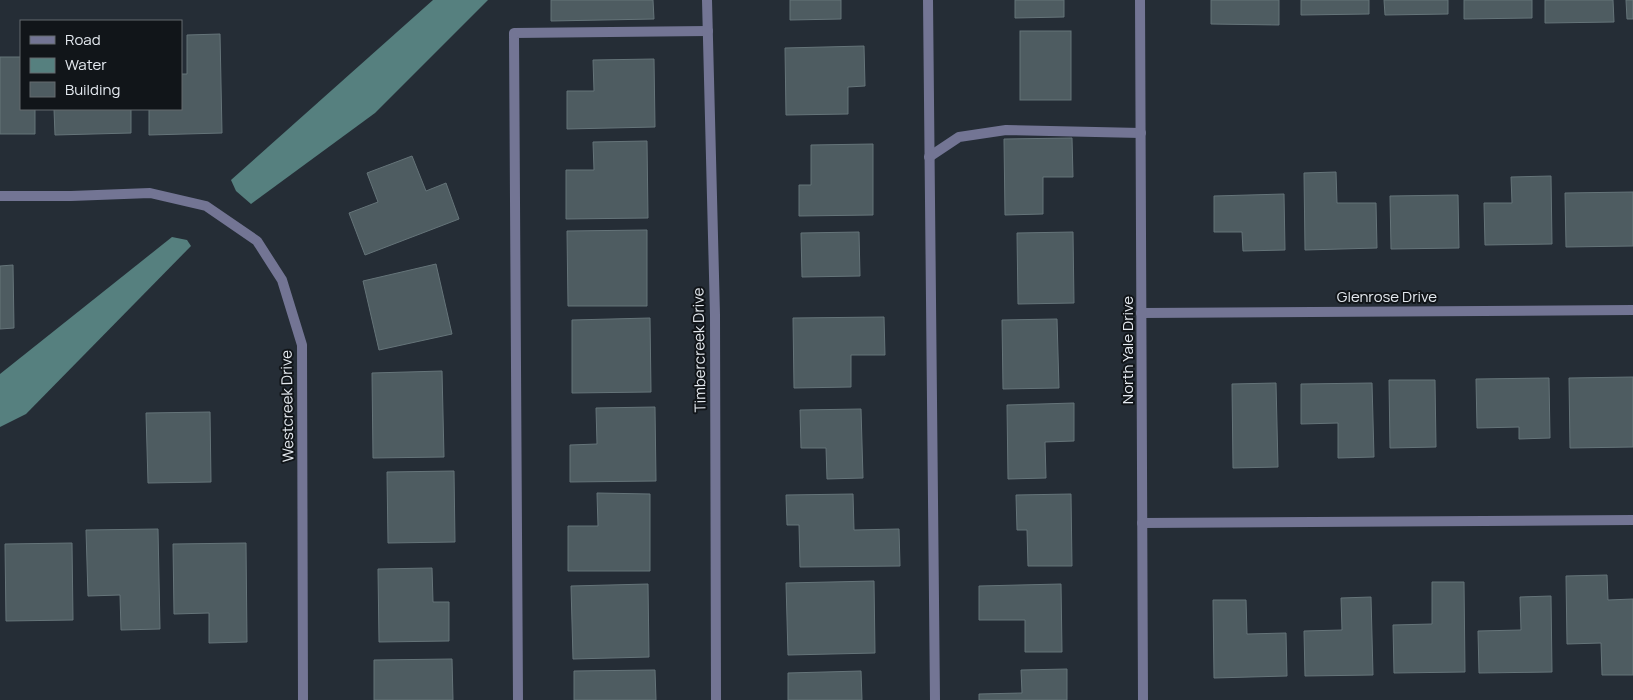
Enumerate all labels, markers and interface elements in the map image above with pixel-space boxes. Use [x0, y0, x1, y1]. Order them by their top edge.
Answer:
legend [20, 20, 182, 110]
text: Road [65, 29, 101, 50]
text: Water [65, 54, 107, 75]
text: Building [65, 79, 120, 100]
street label: Glenrose Drive [1337, 286, 1437, 307]
street label: Timbercreek Drive [687, 287, 711, 413]
street label: North Yale Drive [1117, 296, 1138, 404]
street label: Westcreek Drive [276, 350, 298, 462]

